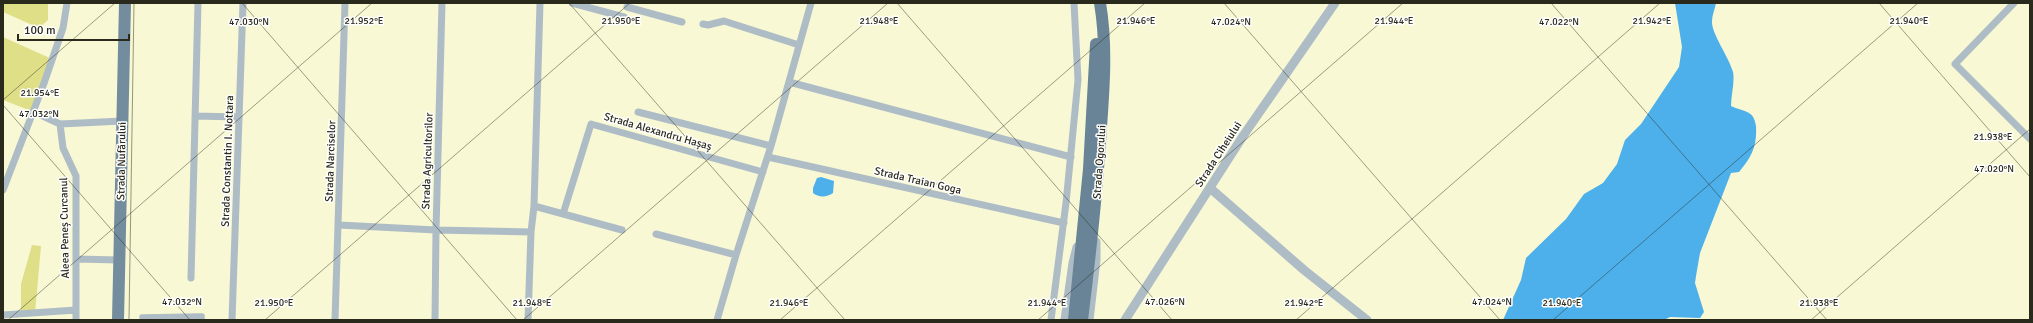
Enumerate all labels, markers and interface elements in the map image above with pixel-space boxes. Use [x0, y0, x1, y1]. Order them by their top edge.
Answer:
text: 21.952°E [345, 15, 384, 27]
text: 21.950°E [602, 15, 641, 27]
text: 21.948°E [860, 15, 899, 27]
text: 21.946°E [1117, 15, 1156, 27]
text: 21.944°E [1375, 15, 1414, 27]
text: 21.942°E [1633, 15, 1672, 27]
text: 21.940°E [1890, 15, 1929, 27]
scale bar [18, 16, 129, 42]
text: 47.030°N [229, 16, 269, 28]
text: 47.024°N [1211, 16, 1251, 28]
text: 47.022°N [1539, 16, 1579, 28]
text: 100 m [24, 23, 56, 38]
text: 21.954°E [21, 87, 60, 99]
street label: Strada Constantin I. Nottara [219, 95, 236, 227]
text: 47.032°N [19, 108, 59, 120]
street label: Strada Alexandru Hașaș [602, 110, 713, 153]
street label: Strada Agricultorilor [419, 112, 436, 210]
street label: Strada Ciheiului [1192, 119, 1244, 189]
street label: Strada Narciselor [323, 120, 338, 202]
street label: Strada Nufărului [114, 122, 129, 200]
street label: Strada Ogorului [1090, 125, 1109, 199]
text: 21.938°E [1974, 131, 2013, 143]
text: 47.020°N [1974, 163, 2014, 175]
street label: Strada Traian Goga [873, 164, 963, 197]
street label: Aleea Peneș Curcanul [57, 177, 72, 279]
text: 47.032°N [162, 296, 202, 308]
text: 47.026°N [1145, 296, 1185, 308]
text: 47.024°N [1472, 296, 1512, 308]
text: 21.950°E [255, 297, 294, 309]
text: 21.948°E [513, 297, 552, 309]
text: 21.946°E [770, 297, 809, 309]
text: 21.944°E [1028, 297, 1067, 309]
text: 21.942°E [1285, 297, 1324, 309]
text: 21.940°E [1543, 297, 1582, 309]
text: 21.938°E [1800, 297, 1839, 309]

